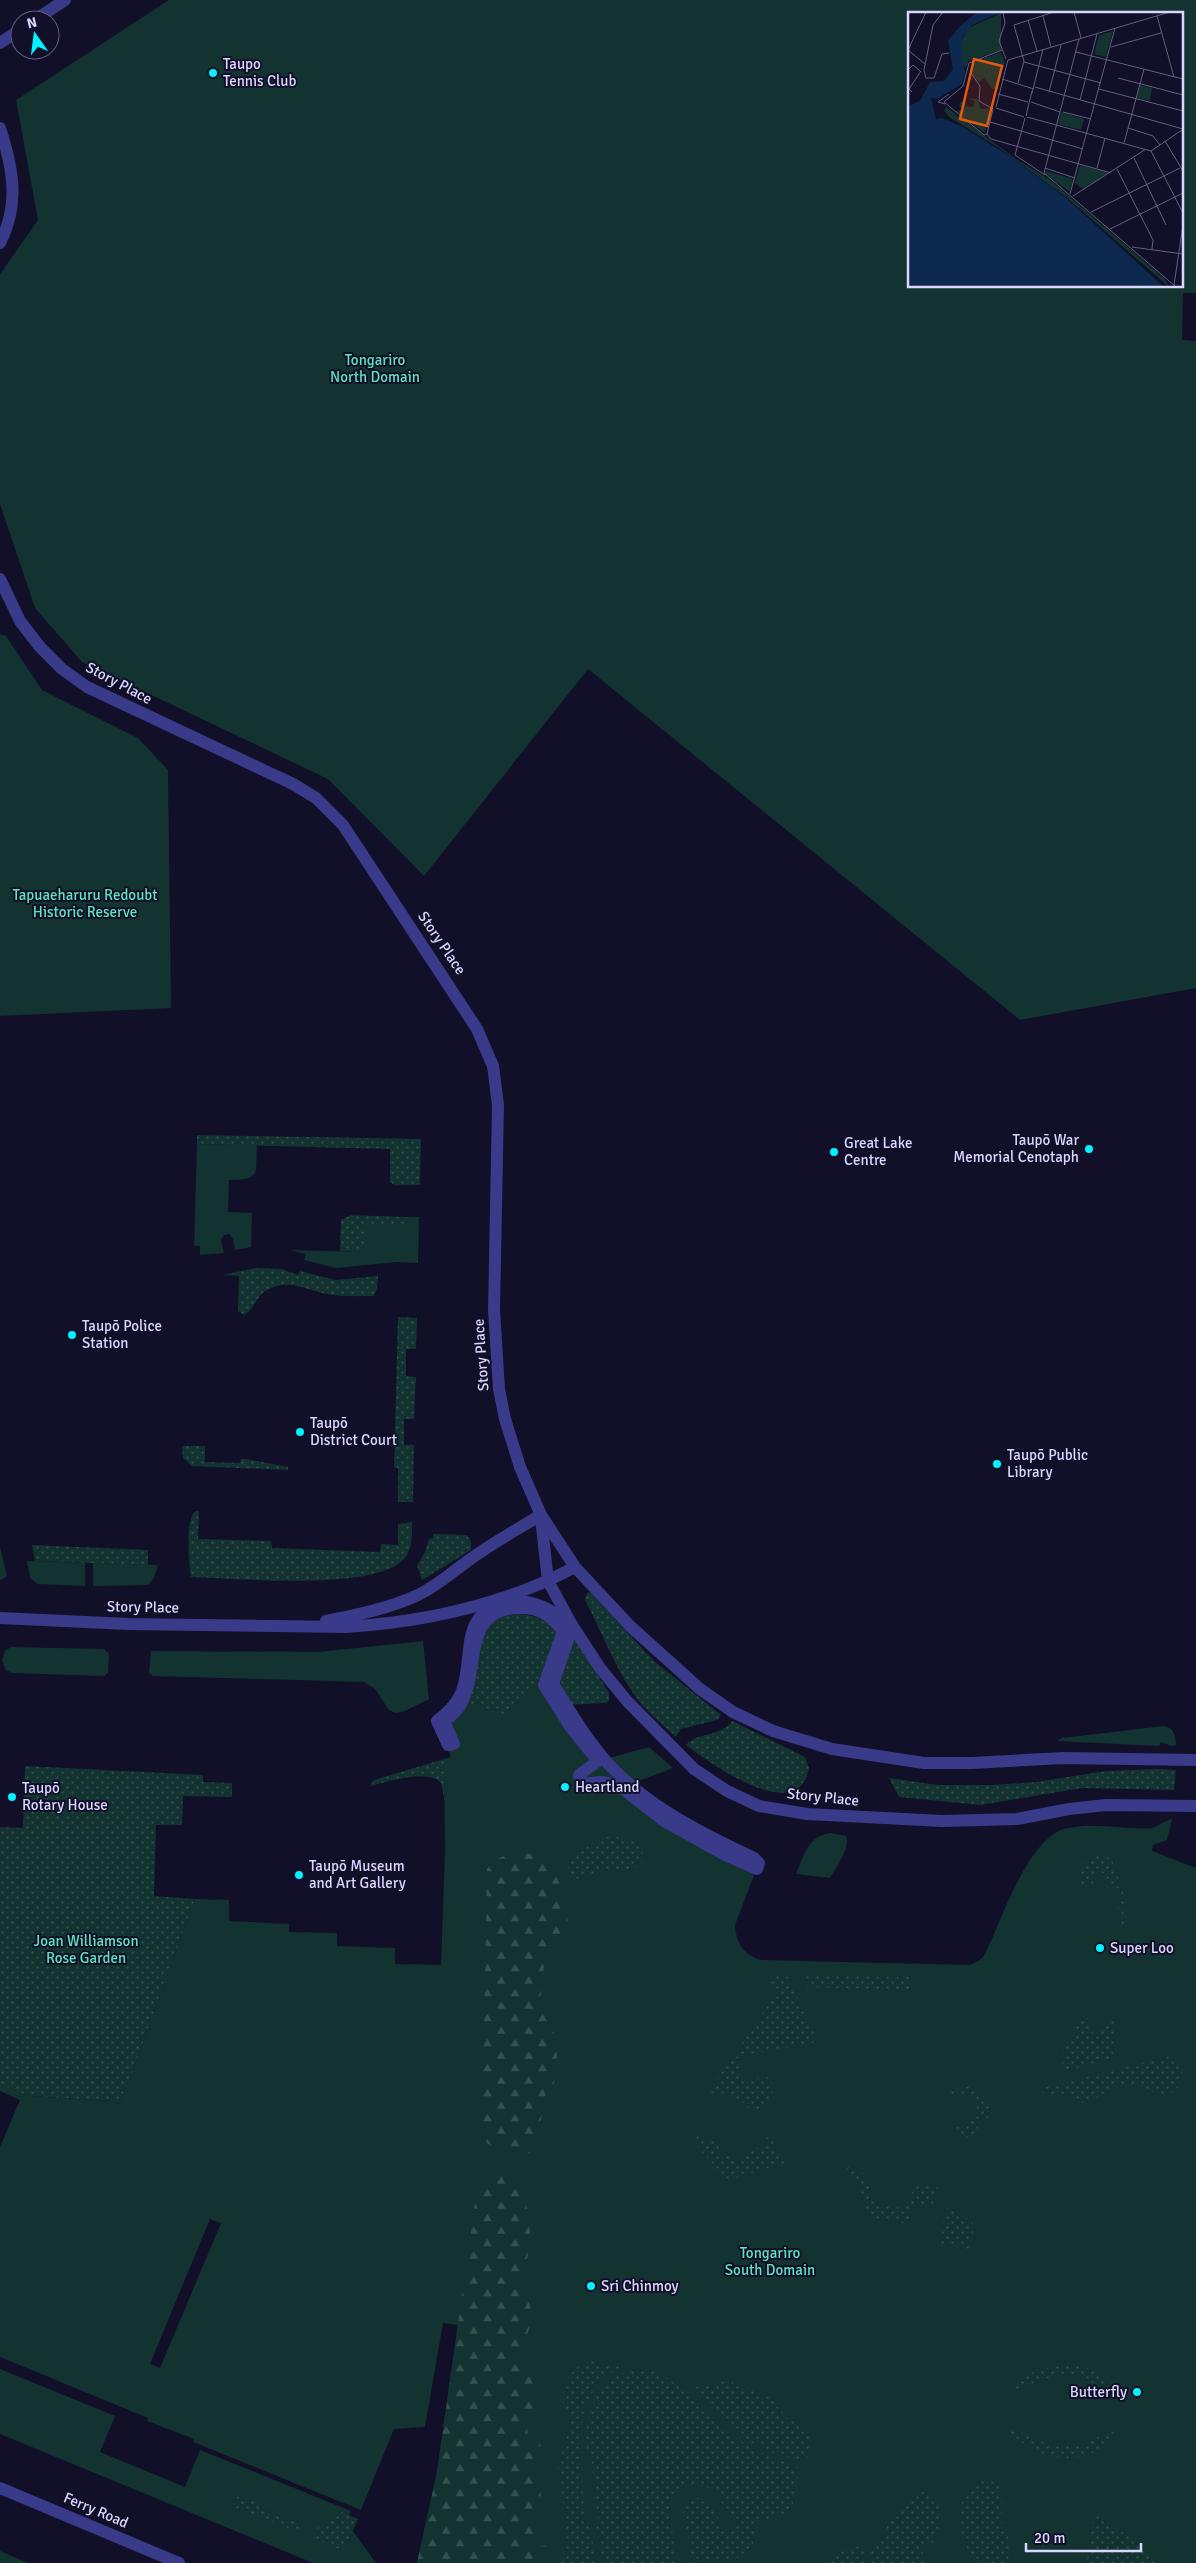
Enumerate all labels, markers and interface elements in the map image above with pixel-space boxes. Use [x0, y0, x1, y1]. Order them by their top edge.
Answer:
north arrow [10, 10, 60, 60]
inset map [908, 12, 1184, 288]
text: N [25, 13, 39, 32]
place label: Taupo Tennis Club [223, 55, 296, 90]
marker: Taupo Tennis Club [207, 67, 219, 79]
park label: Tongariro North Domain [330, 351, 420, 386]
street label: Story Place [83, 658, 155, 708]
park label: Tapuaeharuru Redoubt Historic Reserve [12, 886, 158, 921]
street label: Story Place [414, 908, 470, 978]
place label: Taupō War Memorial Cenotaph [953, 1131, 1079, 1166]
place label: Great Lake Centre [844, 1134, 912, 1169]
marker: Taupō War Memorial Cenotaph [1083, 1143, 1095, 1155]
marker: Great Lake Centre [828, 1146, 840, 1158]
place label: Taupō Police Station [82, 1317, 162, 1352]
street label: Story Place [469, 1318, 493, 1392]
marker: Taupō Police Station [66, 1329, 78, 1341]
place label: Taupō District Court [310, 1414, 397, 1449]
marker: Taupō District Court [294, 1426, 306, 1438]
place label: Taupō Public Library [1007, 1446, 1088, 1481]
marker: Taupō Public Library [991, 1458, 1003, 1470]
street label: Story Place [107, 1597, 179, 1617]
place label: Heartland [575, 1778, 640, 1796]
place label: Taupō Rotary House [22, 1779, 108, 1814]
marker: Heartland [559, 1781, 571, 1793]
street label: Story Place [786, 1784, 860, 1810]
marker: Taupō Rotary House [6, 1791, 18, 1803]
place label: Taupō Museum and Art Gallery [309, 1857, 406, 1892]
marker: Taupō Museum and Art Gallery [293, 1869, 305, 1881]
park label: Joan Williamson Rose Garden [33, 1932, 139, 1967]
place label: Super Loo [1110, 1939, 1174, 1957]
marker: Super Loo [1094, 1942, 1106, 1954]
park label: Tongariro South Domain [725, 2244, 815, 2279]
place label: Sri Chinmoy [601, 2277, 678, 2295]
marker: Sri Chinmoy [585, 2280, 597, 2292]
place label: Butterfly [1070, 2383, 1127, 2401]
marker: Butterfly [1131, 2386, 1143, 2398]
street label: Ferry Road [61, 2488, 131, 2532]
scale bar [1026, 2520, 1141, 2552]
text: 20 m [1034, 2529, 1065, 2547]

